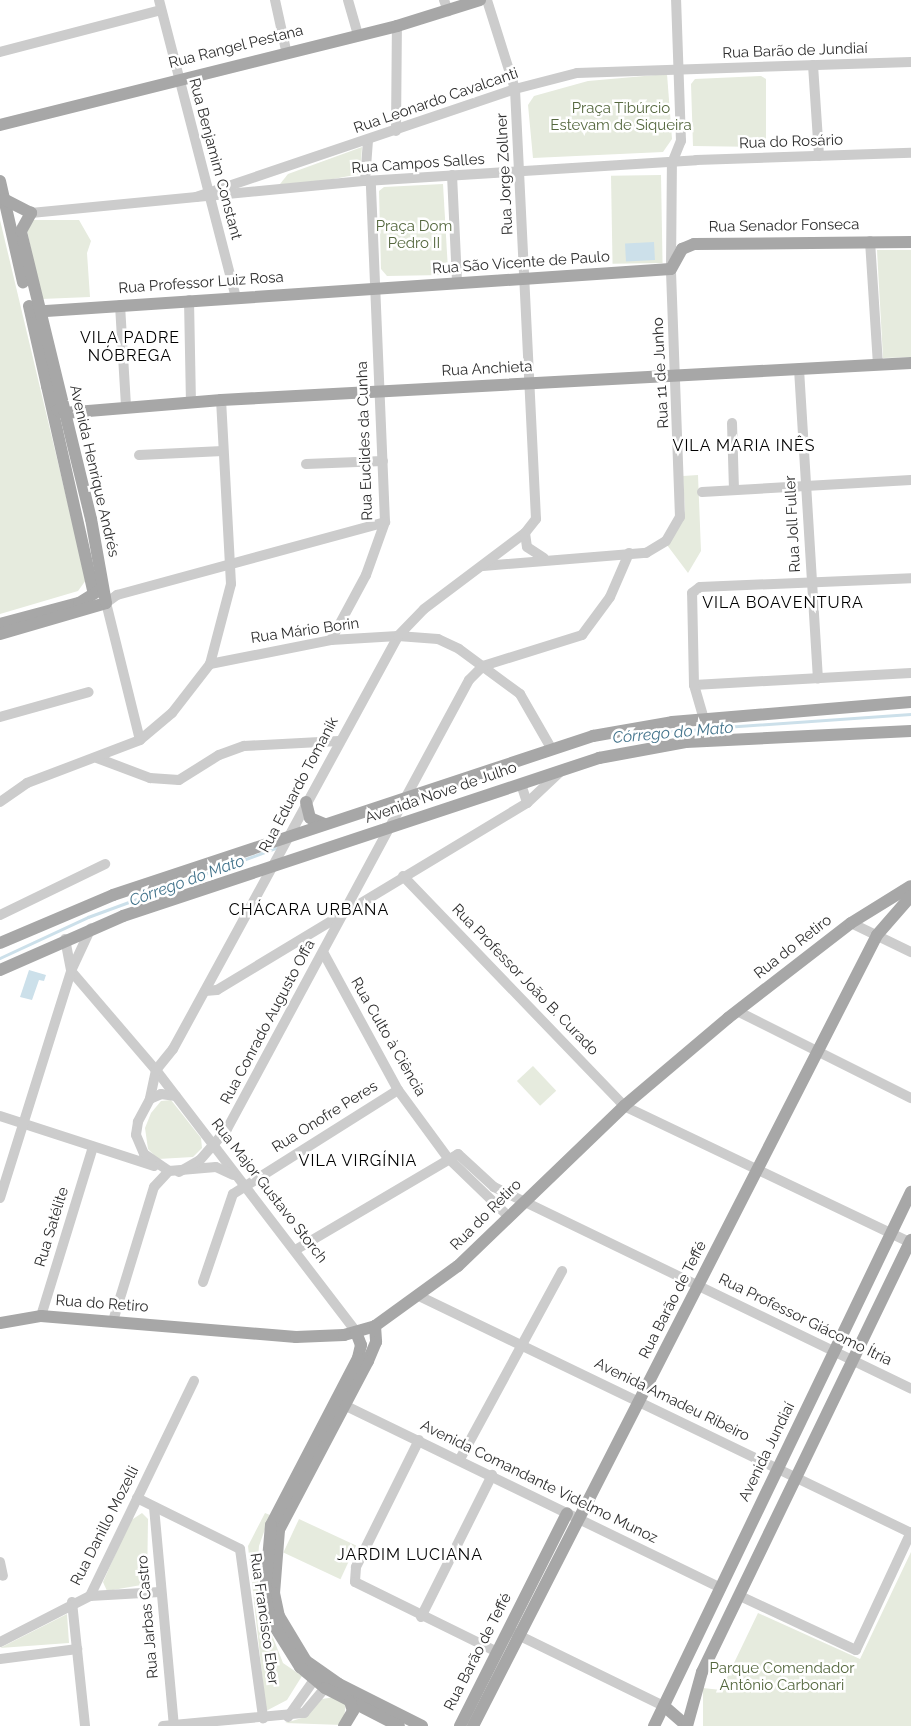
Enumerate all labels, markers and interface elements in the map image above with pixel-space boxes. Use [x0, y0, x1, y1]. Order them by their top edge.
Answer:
street label: Rua Rangel Pestana [167, 22, 305, 72]
street label: Rua Barão de Jundiaí [722, 39, 868, 63]
street label: Rua Leonardo Cavalcanti [351, 64, 521, 138]
street label: Rua Benjamim Constant [185, 76, 245, 242]
park label: Praça Tibúrcio Estevam de Siqueira [550, 99, 692, 134]
street label: Rua Jorge Zollner [493, 112, 517, 236]
street label: Rua do Rosário [739, 131, 843, 153]
street label: Rua Campos Salles [351, 150, 485, 178]
street label: Rua Senador Fonseca [708, 216, 860, 236]
park label: Praça Dom Pedro II [376, 217, 452, 252]
street label: Rua São Vicente de Paulo [431, 248, 611, 278]
street label: Rua Professor Luiz Rosa [118, 268, 284, 298]
street label: Rua 11 de Junho [649, 317, 673, 429]
district label: VILA PADRE NÓBREGA [78, 328, 182, 366]
street label: Rua Anchieta [441, 358, 533, 380]
street label: Rua Euclides da Cunha [353, 361, 377, 521]
street label: Avenida Henrique Andrés [65, 383, 123, 559]
district label: VILA MARIA INÊS [670, 436, 818, 456]
street label: Rua Joll Fuller [781, 475, 805, 573]
district label: VILA BOAVENTURA [700, 593, 866, 613]
street label: Rua Mário Borin [250, 614, 360, 648]
street label: Rua Eduardo Tomanik [256, 714, 342, 856]
water label: Córrego do Mato [612, 718, 734, 748]
street label: Avenida Nove de Julho [363, 758, 519, 828]
water label: Córrego do Mato [127, 851, 247, 911]
district label: CHÁCARA URBANA [227, 900, 391, 920]
street label: Rua Professor João B. Curado [448, 900, 602, 1060]
street label: Rua do Retiro [751, 911, 835, 983]
street label: Rua Conrado Augusto Offa [217, 936, 319, 1108]
street label: Rua Culto à Ciência [347, 974, 429, 1100]
street label: Rua Onofre Peres [269, 1077, 381, 1157]
street label: Rua Major Gustavo Storch [207, 1115, 331, 1267]
district label: VILA VIRGÍNIA [296, 1151, 420, 1171]
street label: Rua do Retiro [447, 1176, 525, 1254]
street label: Rua Satélite [31, 1185, 73, 1269]
street label: Rua Barão de Teffé [635, 1238, 711, 1362]
street label: Rua Professor Giácomo Ítria [715, 1270, 895, 1370]
street label: Rua do Retiro [55, 1292, 149, 1316]
street label: Avenida Amadeu Ribeiro [591, 1354, 753, 1446]
street label: Avenida Jundiaí [735, 1399, 799, 1505]
street label: Avenida Comandante Videlmo Munoz [417, 1416, 661, 1548]
street label: Rua Danillo Mozelli [67, 1463, 143, 1589]
district label: JARDIM LUCIANA [335, 1545, 485, 1565]
street label: Rua Francisco Eber [246, 1552, 282, 1686]
street label: Rua Jarbas Castro [134, 1554, 162, 1680]
street label: Rua Barão de Teffé [440, 1590, 516, 1714]
park label: Parque Comendador Antônio Carbonari [710, 1659, 854, 1694]

